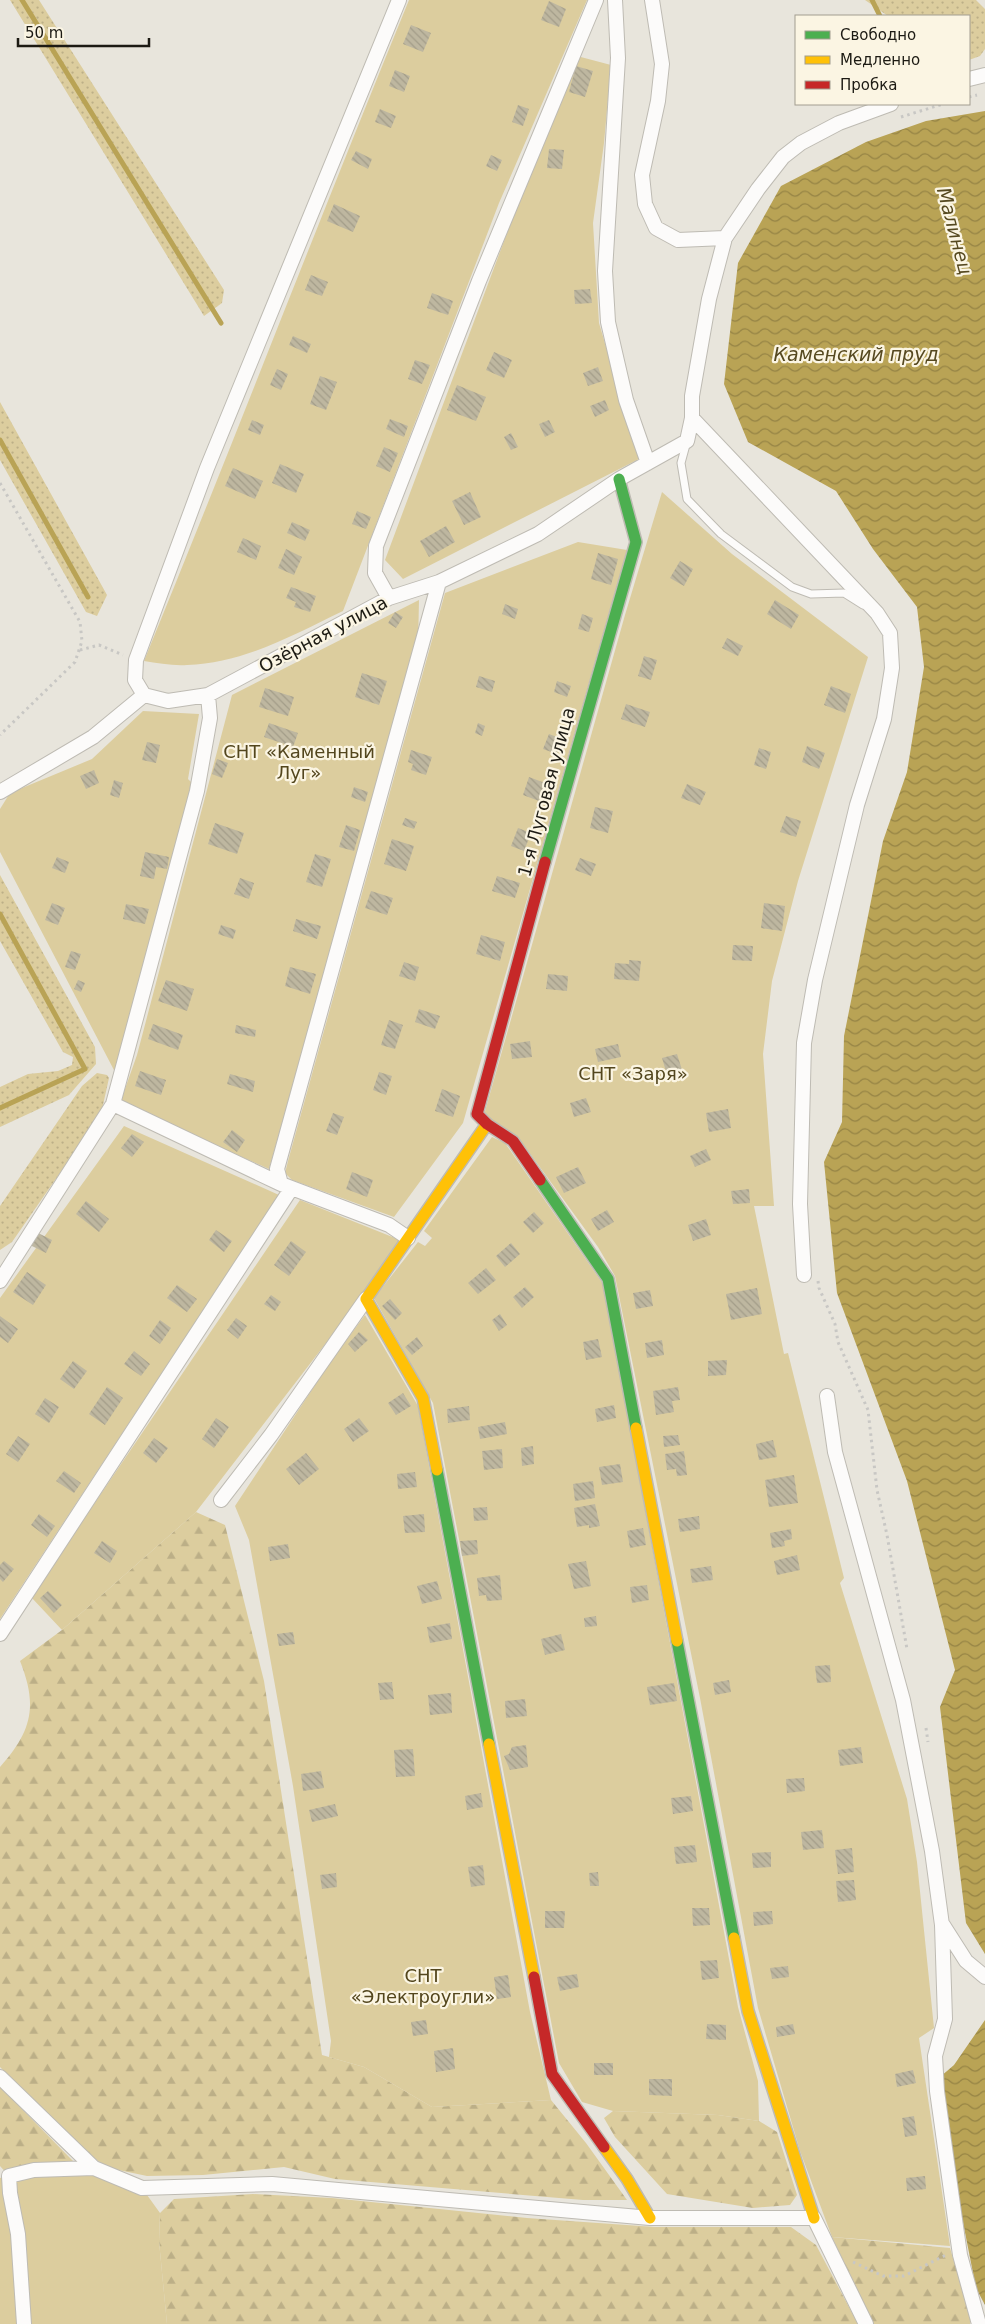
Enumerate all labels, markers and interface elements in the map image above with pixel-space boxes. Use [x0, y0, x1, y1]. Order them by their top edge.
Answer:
scale bar [18, 15, 149, 47]
legend [795, 15, 970, 105]
text: 50 m [25, 24, 63, 42]
text: Свободно [840, 26, 916, 44]
text: Медленно [840, 51, 920, 69]
text: Пробка [840, 76, 897, 94]
water label: Малинец [933, 185, 977, 277]
water label: Каменский пруд [773, 343, 939, 365]
street label: Озёрная улица [255, 591, 391, 677]
street label: 1-я Луговая улица [513, 705, 579, 879]
park label: СНТ «Каменный Луг» [223, 741, 375, 783]
park label: СНТ «Заря» [578, 1063, 688, 1084]
park label: СНТ «Электроугли» [351, 1965, 495, 2007]

